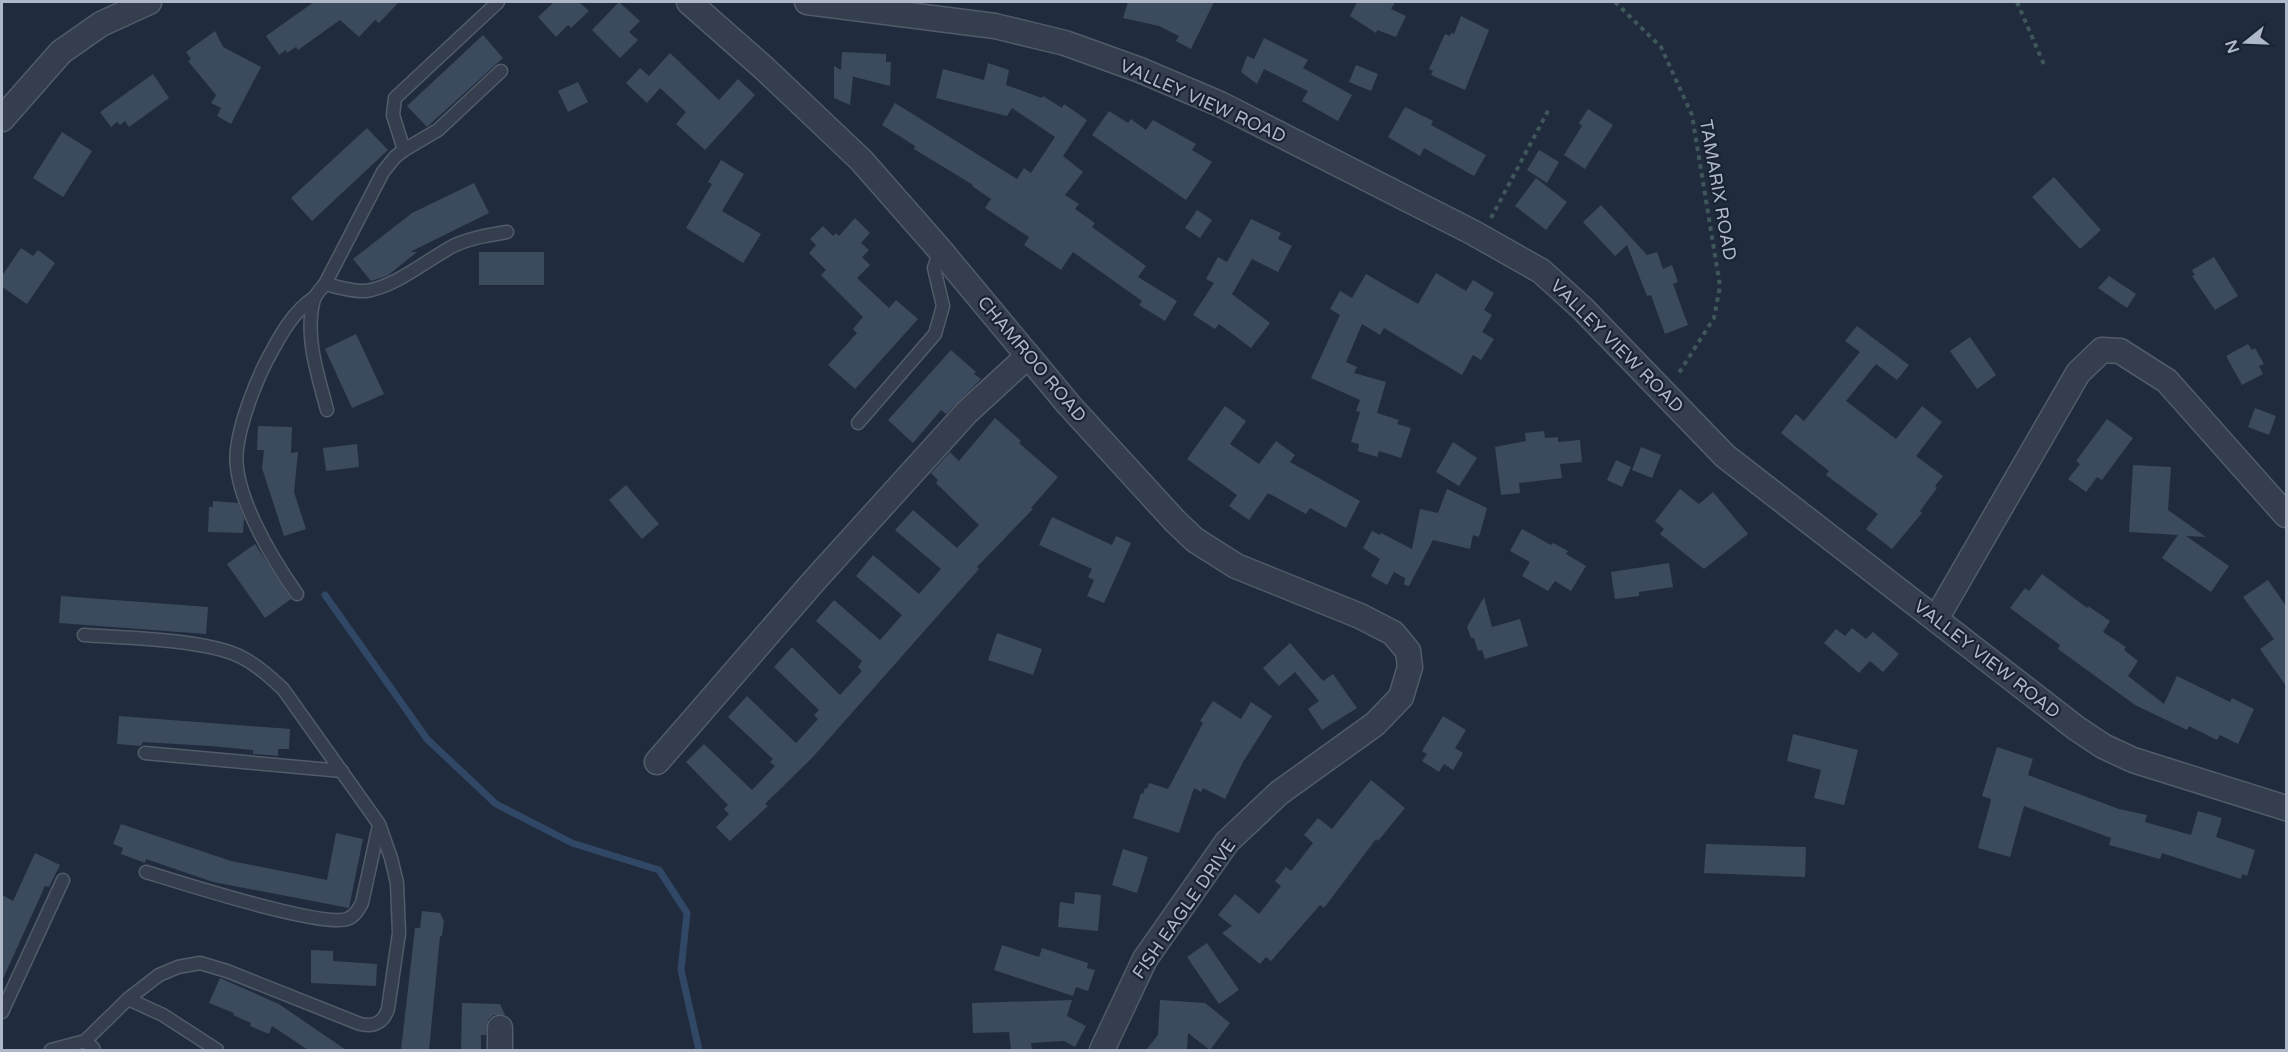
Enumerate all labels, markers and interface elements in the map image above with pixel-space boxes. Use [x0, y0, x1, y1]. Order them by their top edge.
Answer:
north arrow [2216, 12, 2276, 72]
text: N [2221, 37, 2244, 56]
street label: VALLEY VIEW ROAD [1116, 54, 1290, 148]
street label: TAMARIX ROAD [1695, 118, 1741, 262]
street label: VALLEY VIEW ROAD [1546, 275, 1688, 417]
street label: CHAMROO ROAD [973, 292, 1091, 426]
street label: VALLEY VIEW ROAD [1909, 595, 2065, 723]
street label: FISH EAGLE DRIVE [1127, 835, 1241, 983]

